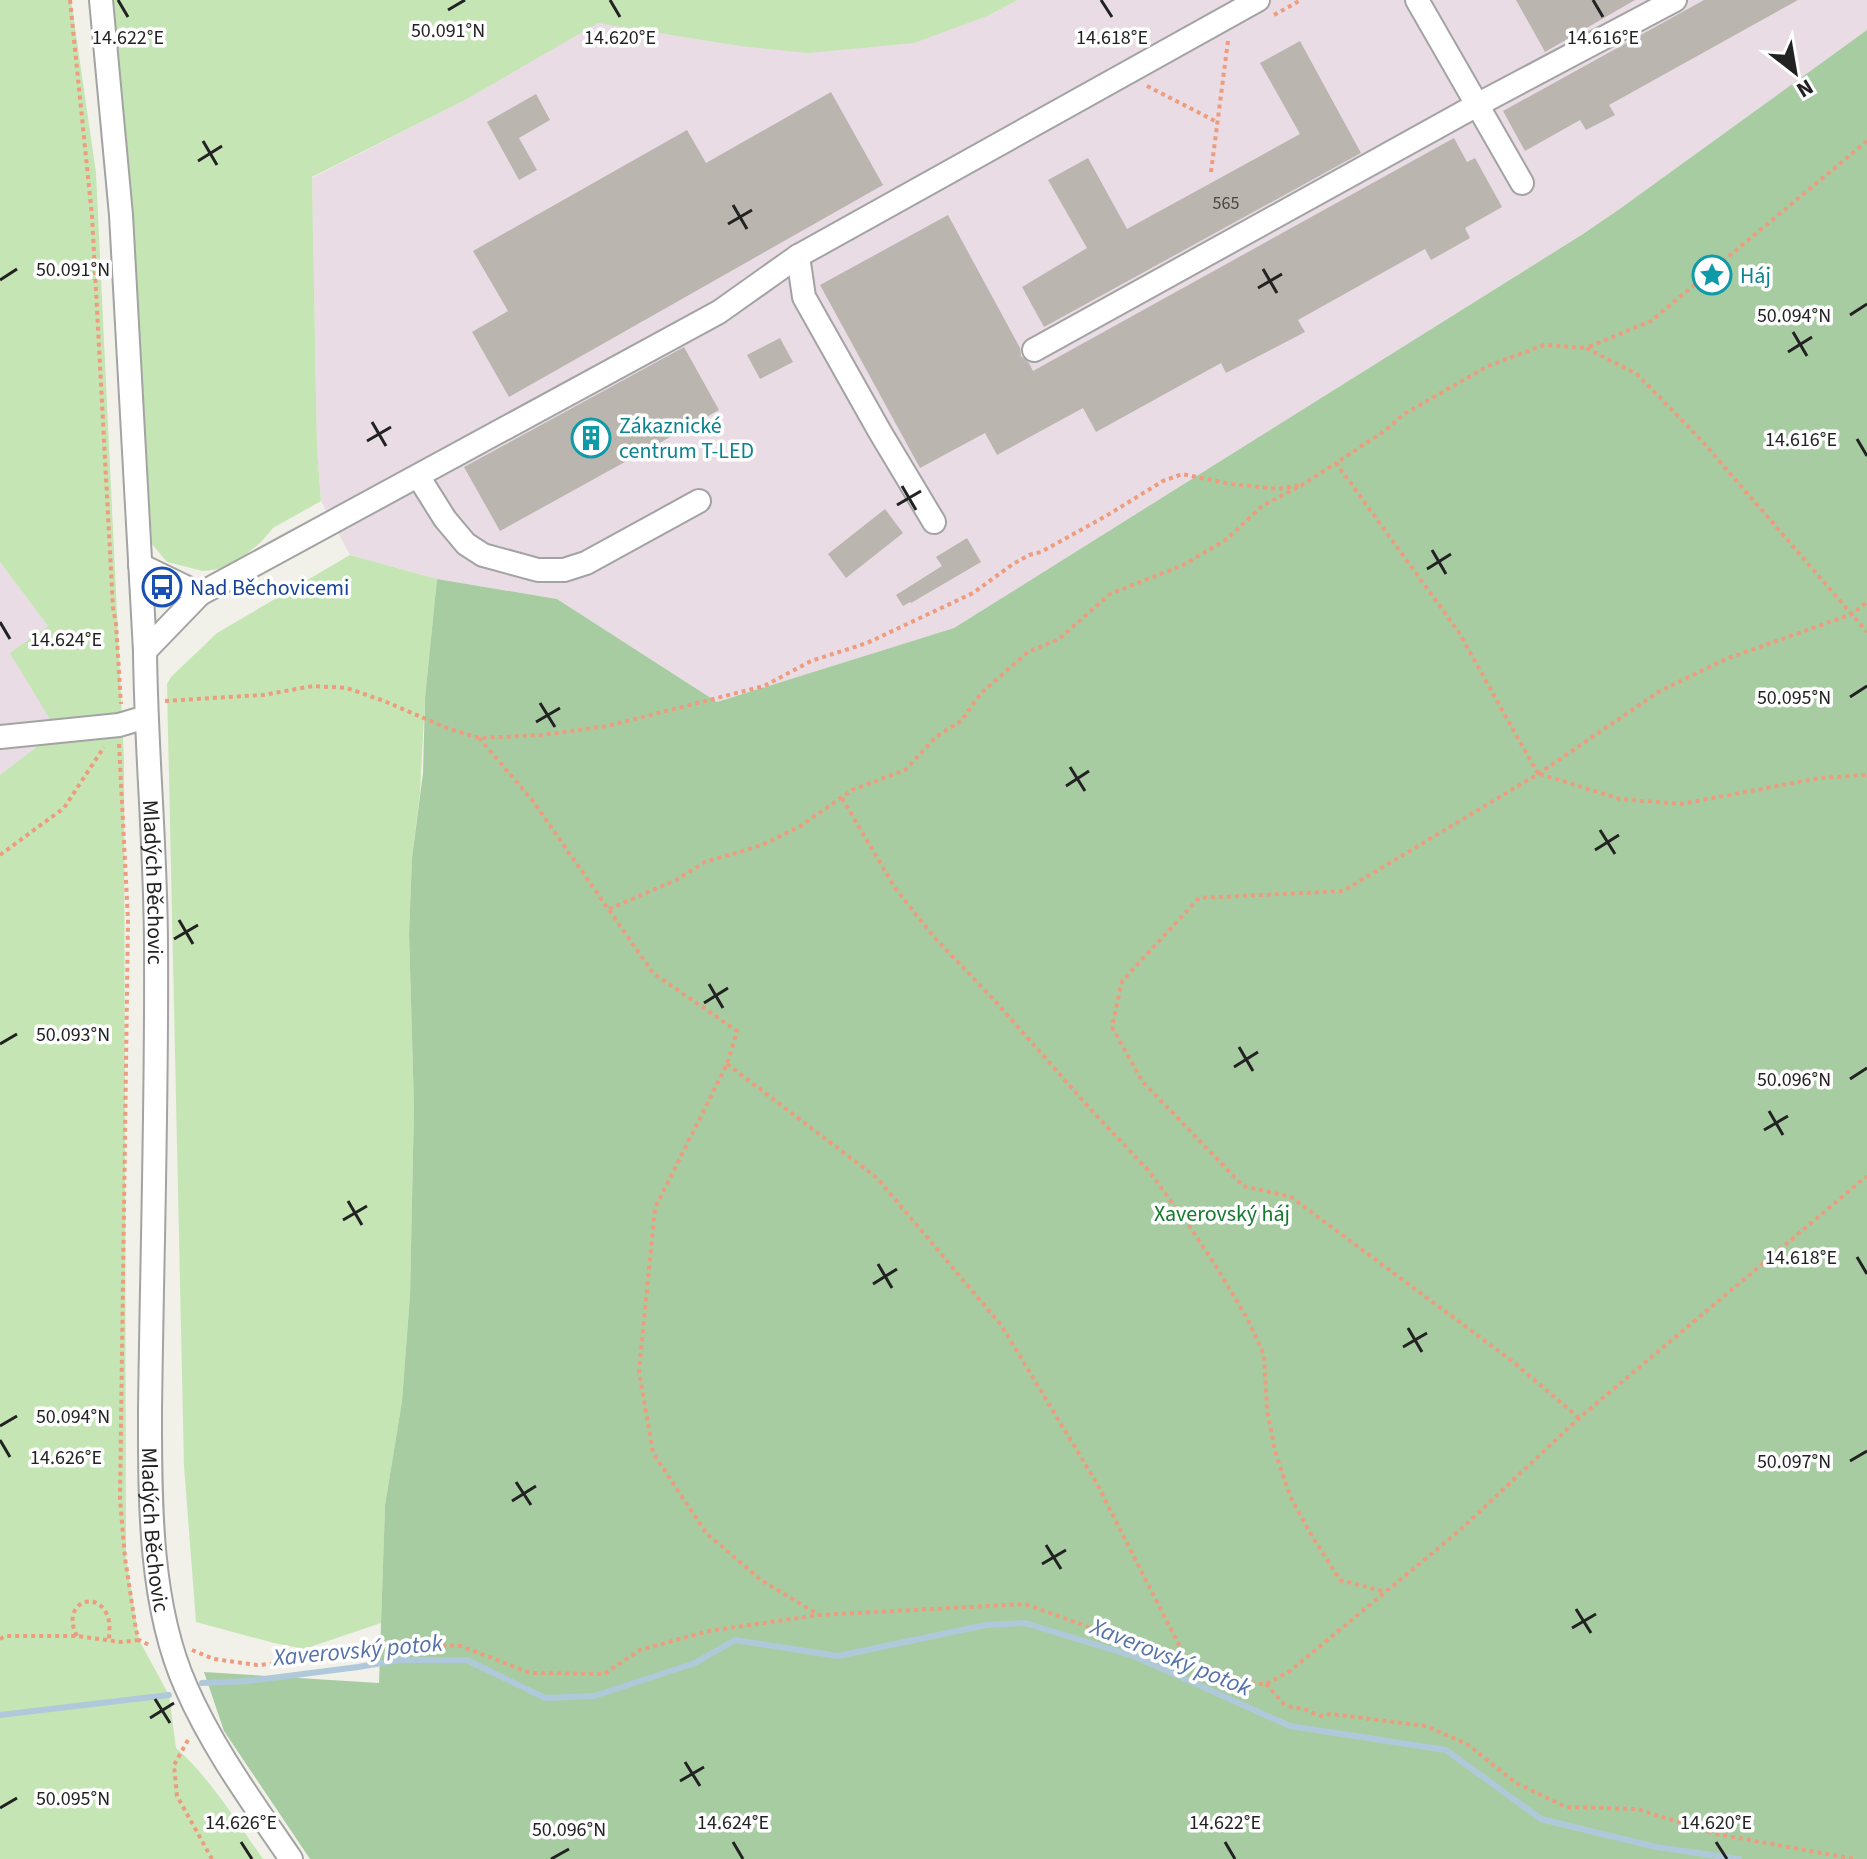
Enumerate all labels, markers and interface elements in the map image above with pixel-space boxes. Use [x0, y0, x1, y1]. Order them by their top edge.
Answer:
text: 50.091°N [411, 17, 485, 45]
text: 14.622°E [92, 24, 164, 52]
text: 14.620°E [584, 24, 656, 52]
text: 14.618°E [1076, 24, 1148, 52]
text: 14.616°E [1567, 24, 1639, 52]
north arrow [1755, 32, 1835, 112]
text: N [1790, 71, 1819, 106]
house number: 565 [1213, 191, 1239, 216]
place icon: Háj [1691, 254, 1733, 296]
text: 50.091°N [36, 256, 110, 284]
place label: Háj [1740, 260, 1771, 292]
text: 50.094°N [1757, 302, 1831, 330]
place label: Zákaznické centrum T-LED [619, 410, 754, 467]
building icon: Zákaznické centrum T-LED [570, 417, 612, 459]
text: 14.616°E [1765, 426, 1837, 454]
bus stop icon: Nad Běchovicemi [141, 566, 183, 608]
place label: Nad Běchovicemi [190, 572, 349, 604]
text: 14.624°E [30, 626, 102, 654]
text: 50.095°N [1757, 684, 1831, 712]
street label: Mladých Běchovic [134, 799, 171, 965]
text: 50.093°N [36, 1021, 110, 1049]
text: 50.096°N [1757, 1066, 1831, 1094]
park label: Xaverovský háj [1154, 1198, 1290, 1230]
text: 14.618°E [1765, 1244, 1837, 1272]
text: 50.094°N [36, 1403, 110, 1431]
text: 14.626°E [30, 1444, 102, 1472]
street label: Mladých Běchovic [133, 1447, 178, 1615]
text: 50.097°N [1757, 1448, 1831, 1476]
water label: Xaverovský potok [1084, 1609, 1257, 1706]
water label: Xaverovský potok [271, 1626, 445, 1675]
text: 50.095°N [36, 1785, 110, 1813]
text: 14.626°E [205, 1809, 277, 1837]
text: 14.624°E [697, 1809, 769, 1837]
text: 14.622°E [1189, 1809, 1261, 1837]
text: 14.620°E [1680, 1809, 1752, 1837]
text: 50.096°N [532, 1816, 606, 1844]

